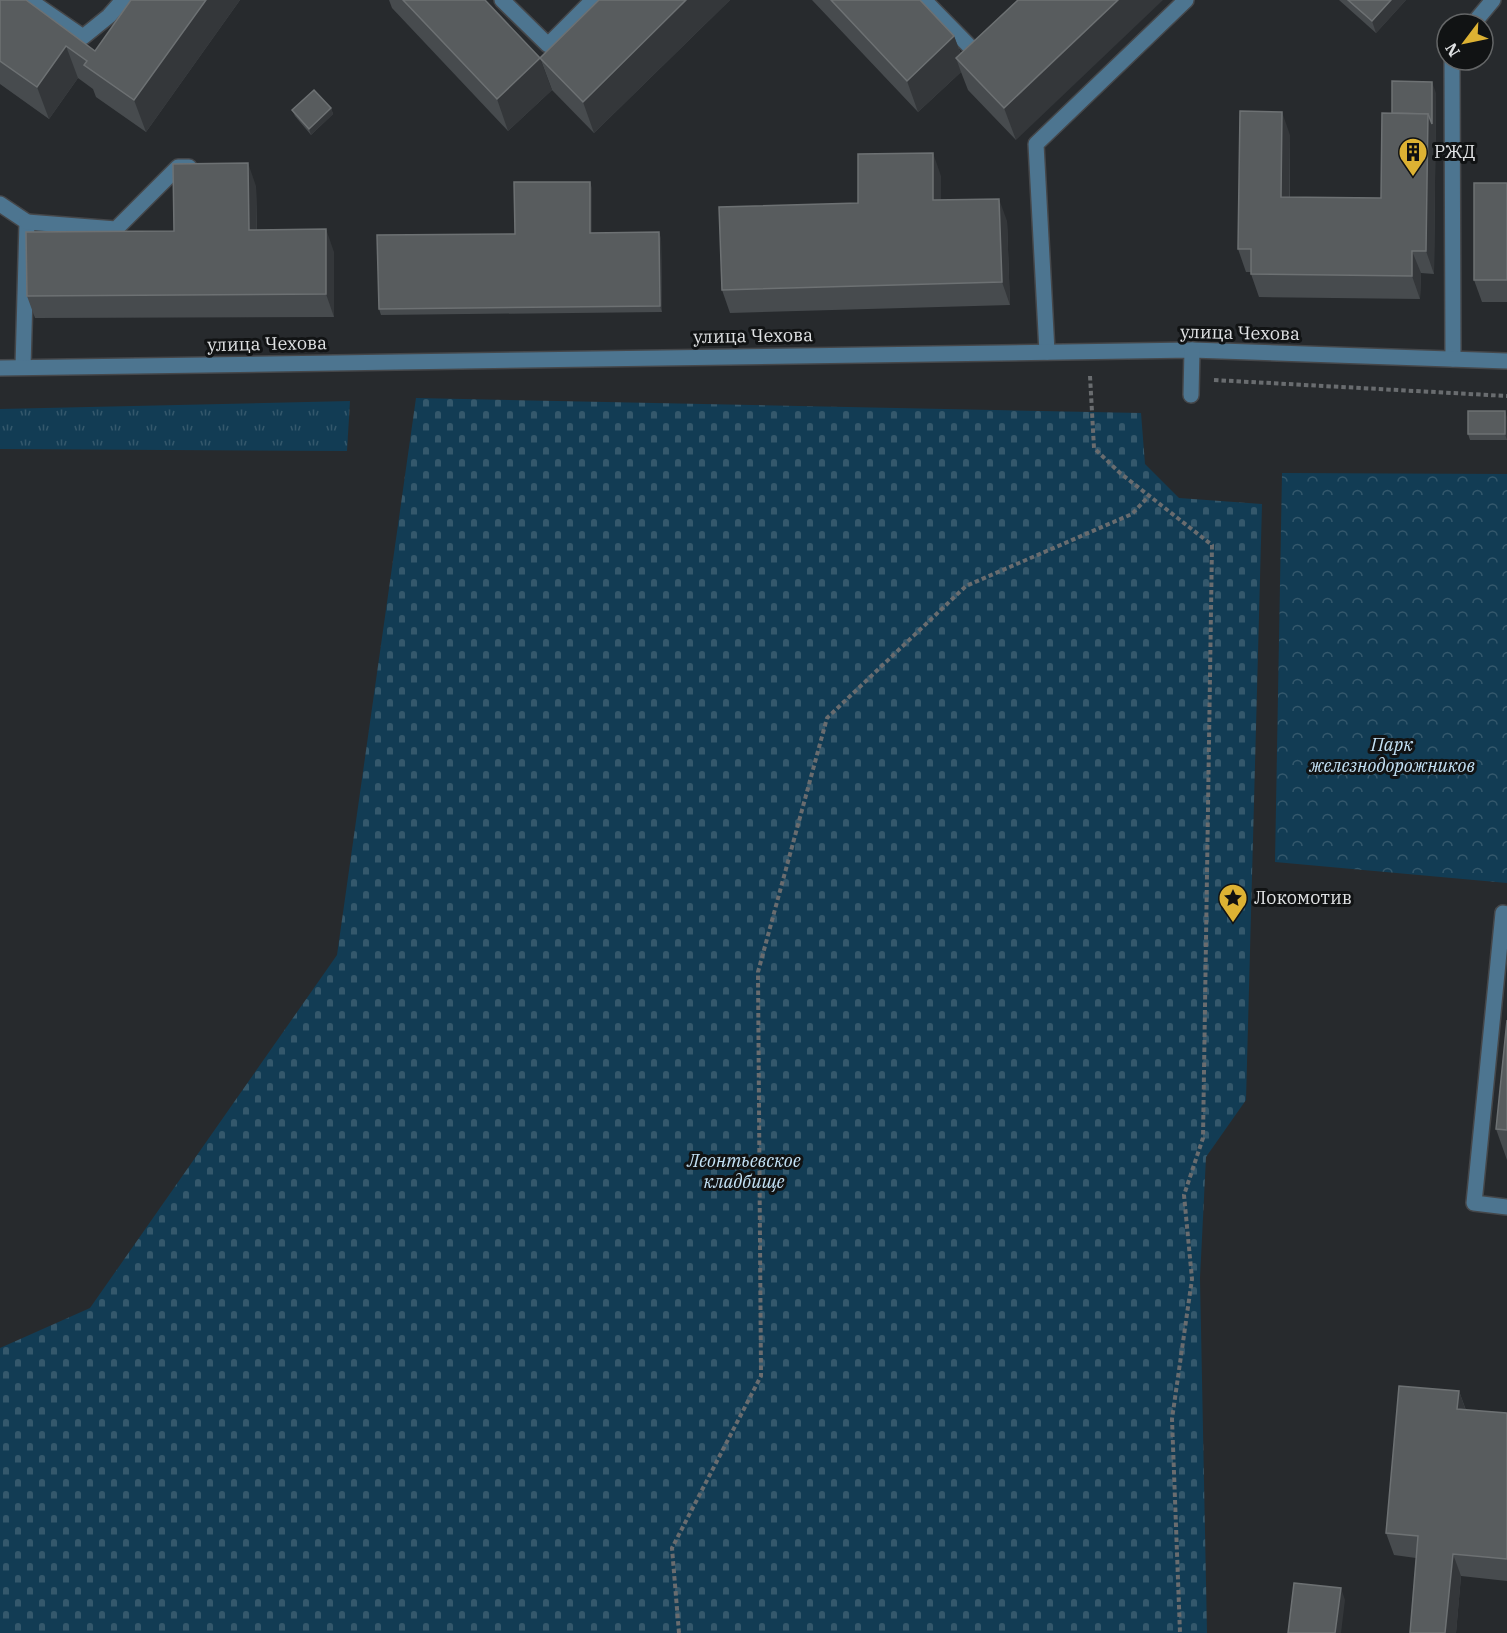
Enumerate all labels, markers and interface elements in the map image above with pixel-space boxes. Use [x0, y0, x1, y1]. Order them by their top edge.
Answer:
north arrow [1435, 12, 1495, 72]
text: N [1440, 39, 1464, 61]
building icon: РЖД [1397, 136, 1429, 178]
place label: РЖД [1434, 140, 1475, 163]
street label: улица Чехова [1180, 320, 1300, 345]
street label: улица Чехова [693, 323, 813, 348]
street label: улица Чехова [207, 331, 327, 356]
park label: Парк железнодорожников [1308, 733, 1475, 777]
place icon: Локомотив [1217, 882, 1249, 924]
place label: Локомотив [1254, 886, 1352, 909]
park label: Леонтьевское кладбище [686, 1149, 801, 1193]

